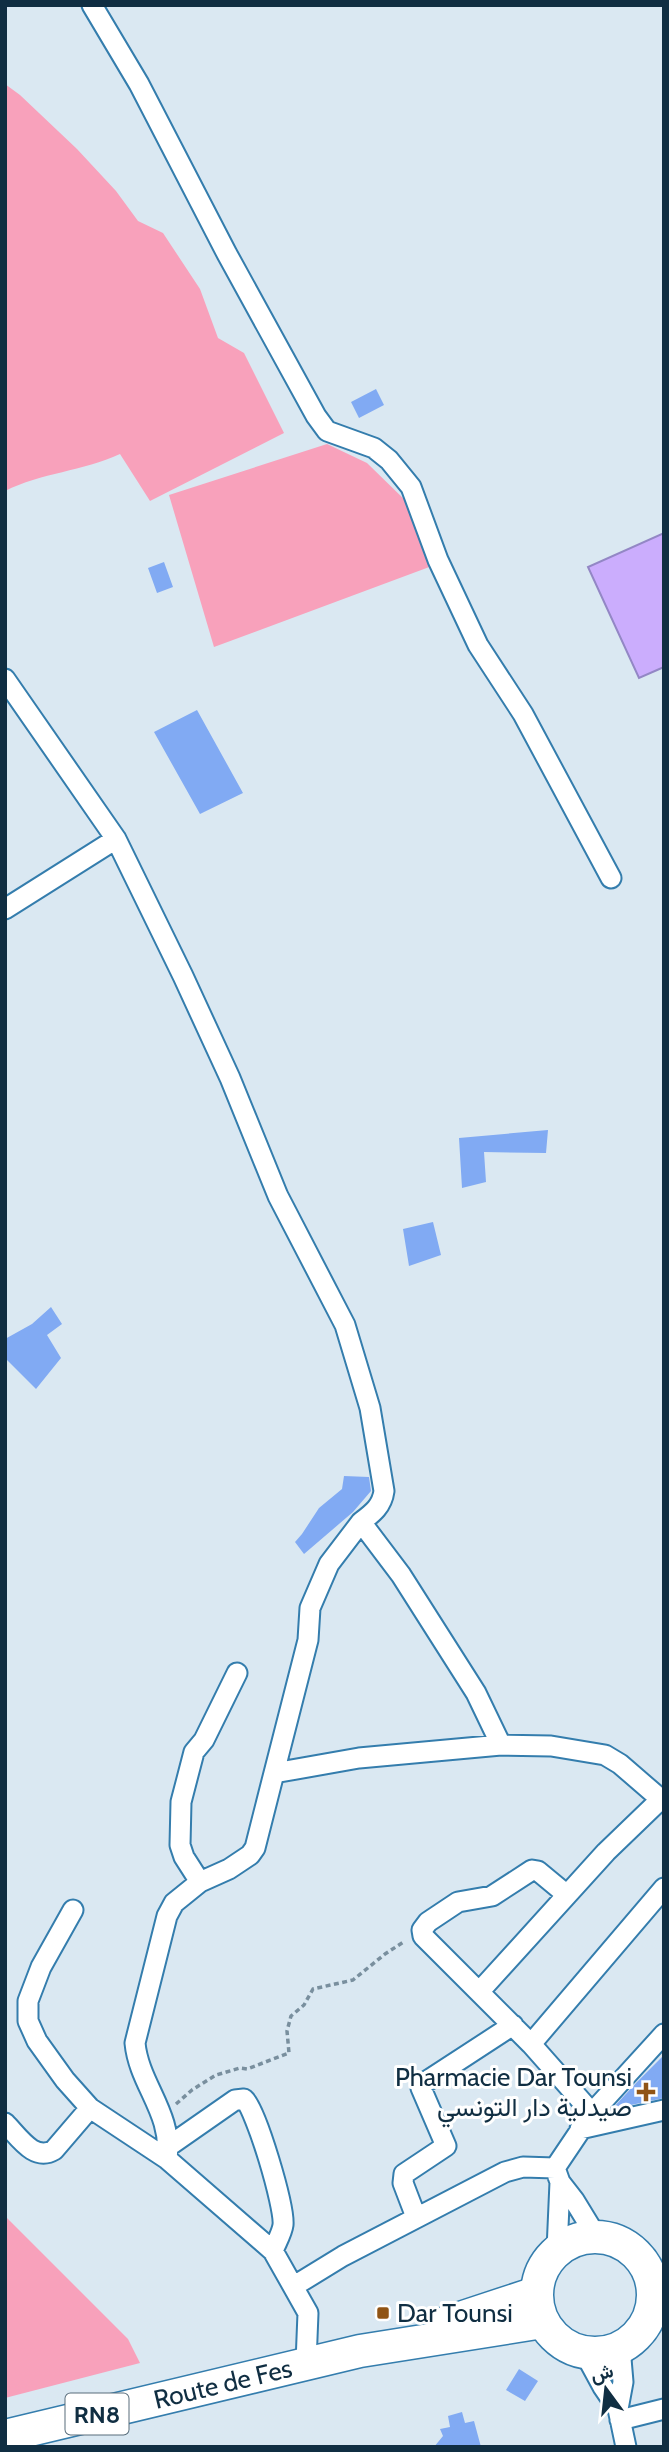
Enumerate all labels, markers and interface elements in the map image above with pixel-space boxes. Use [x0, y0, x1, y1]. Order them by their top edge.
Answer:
place label: Pharmacie Dar Tounsi صيدلية دار التونسي [395, 2061, 632, 2128]
marker: Pharmacie Dar Tounsi صيدلية دار التونسي [638, 2084, 654, 2100]
place label: Dar Tounsi [397, 2297, 513, 2329]
marker: Dar Tounsi [375, 2305, 391, 2321]
street label: Route de Fes [150, 2352, 295, 2416]
north arrow [571, 2354, 641, 2424]
text: ش [588, 2359, 616, 2387]
road number: RN8 [66, 2393, 128, 2434]

